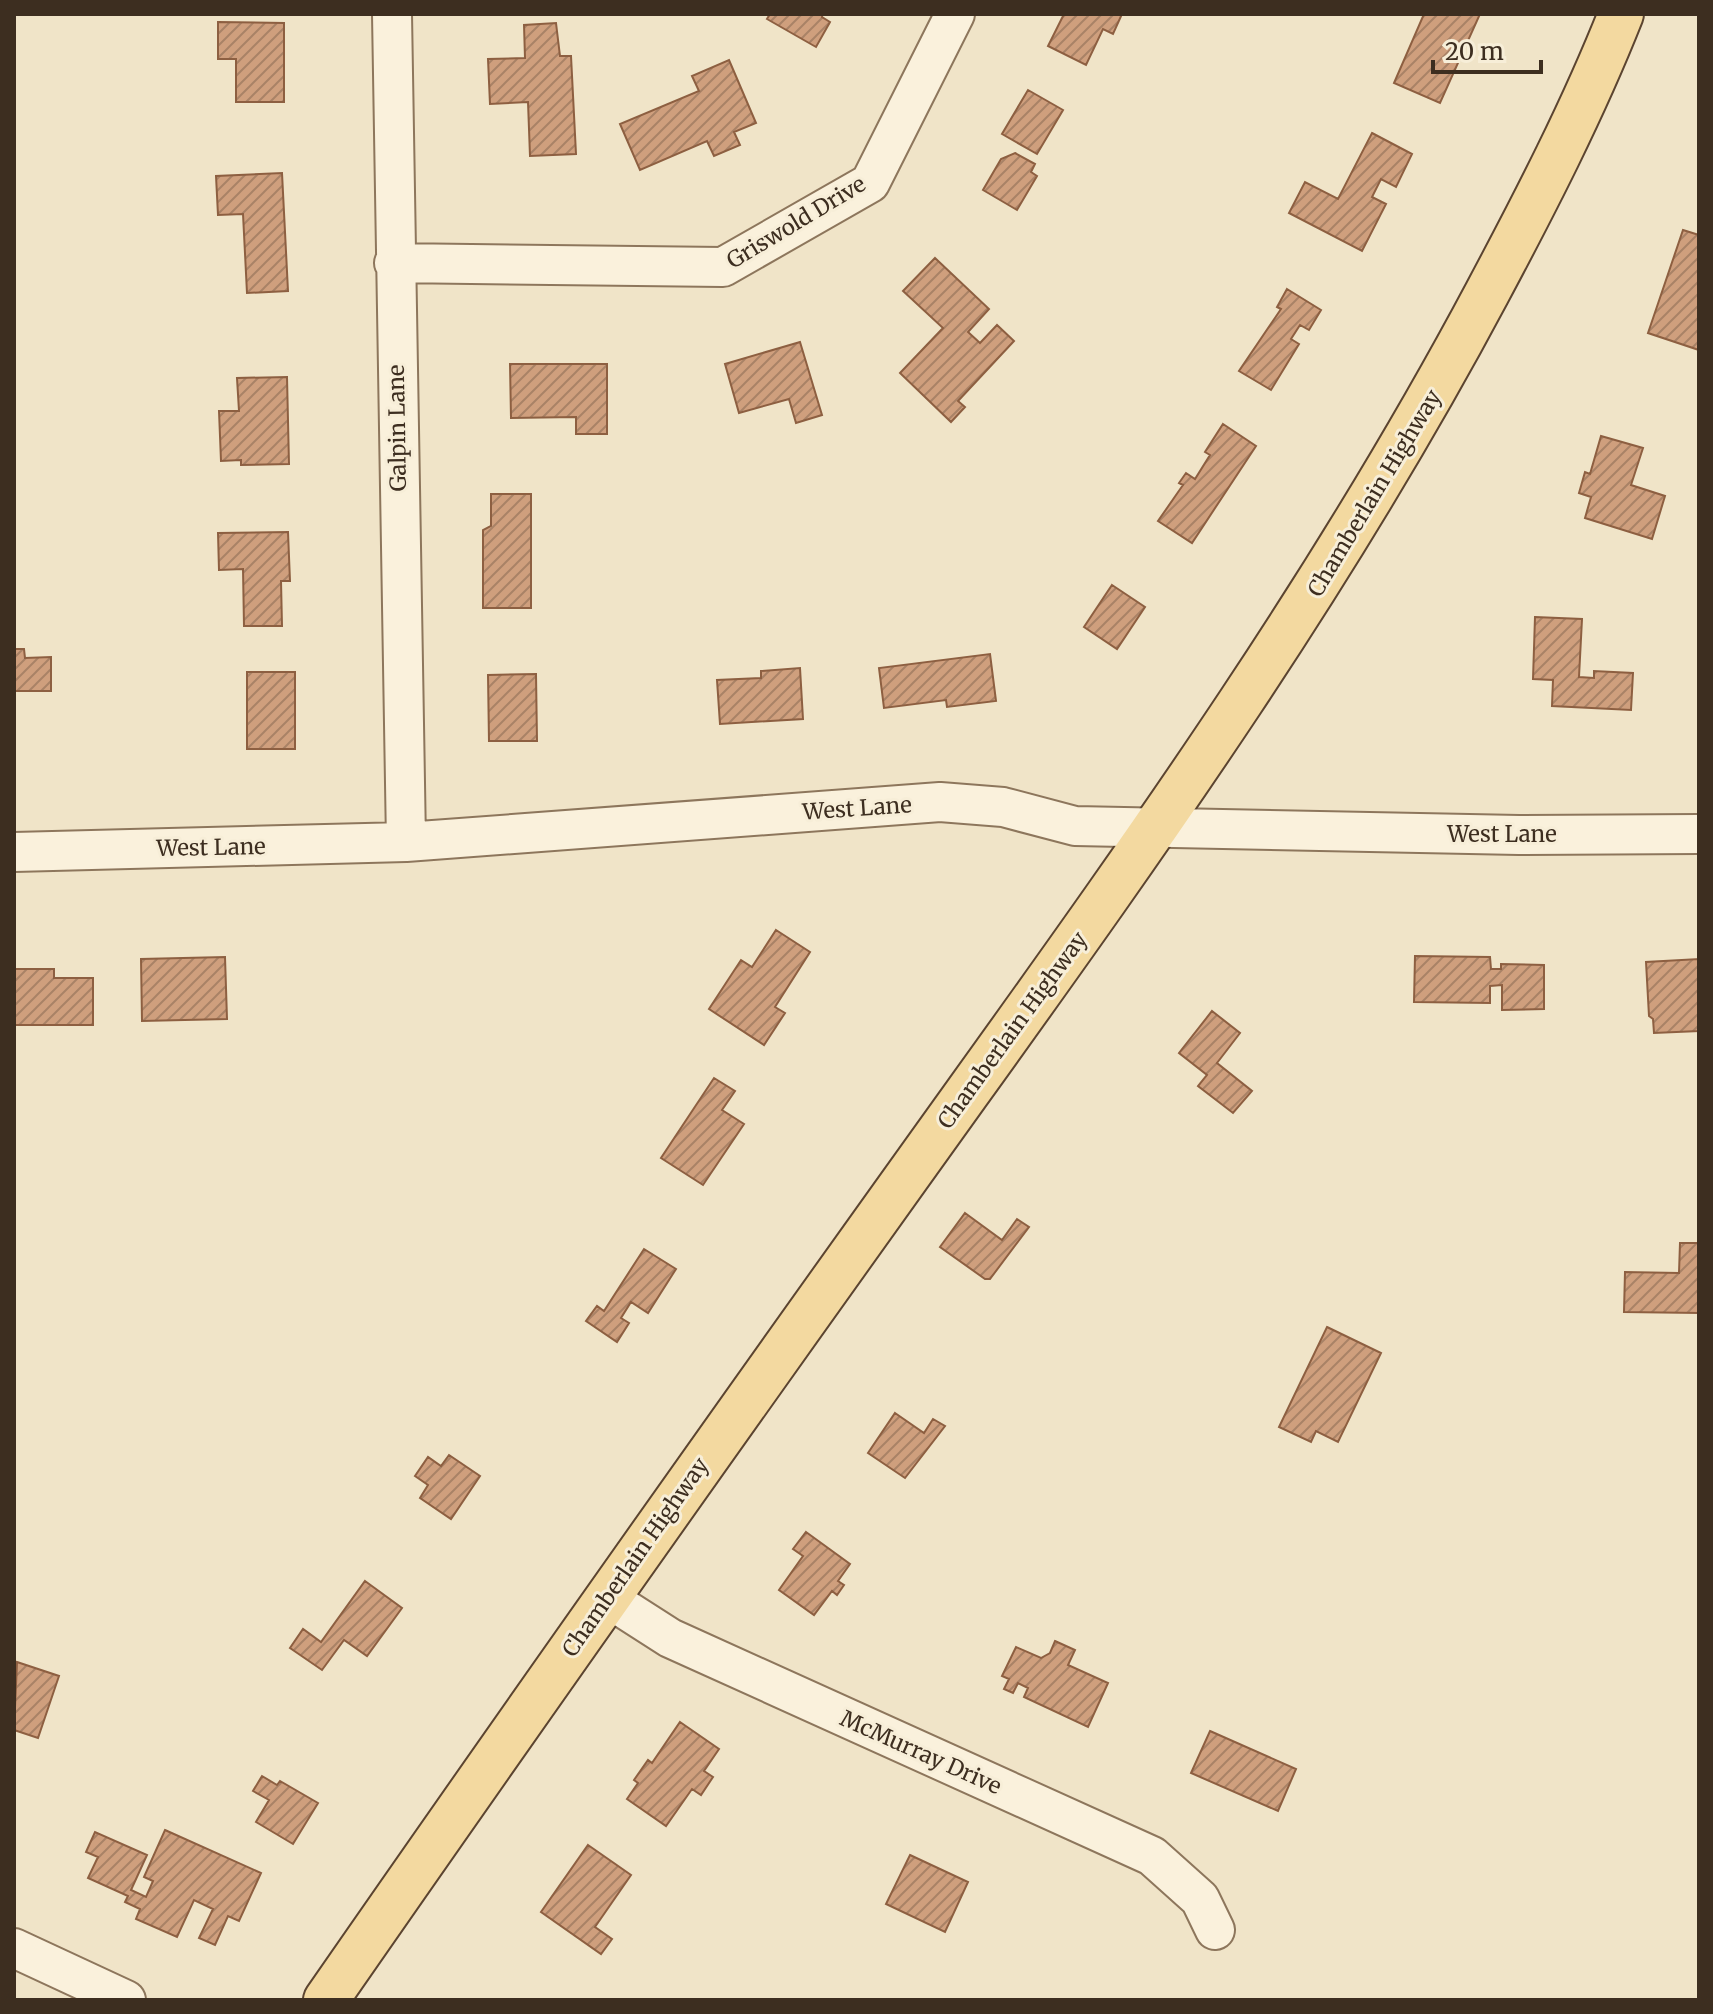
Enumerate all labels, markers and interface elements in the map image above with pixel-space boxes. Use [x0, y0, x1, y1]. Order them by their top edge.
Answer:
scale bar [1433, 24, 1541, 74]
text: 20 m [1445, 36, 1504, 67]
street label: Griswold Drive [722, 170, 870, 274]
street label: Galpin Lane [382, 364, 412, 492]
street label: Chamberlain Highway [1301, 384, 1447, 602]
street label: West Lane [800, 790, 913, 826]
street label: West Lane [1446, 820, 1557, 848]
street label: West Lane [155, 832, 266, 862]
street label: Chamberlain Highway [931, 926, 1093, 1134]
street label: Chamberlain Highway [556, 1452, 714, 1662]
street label: McMurray Drive [836, 1704, 1006, 1800]

